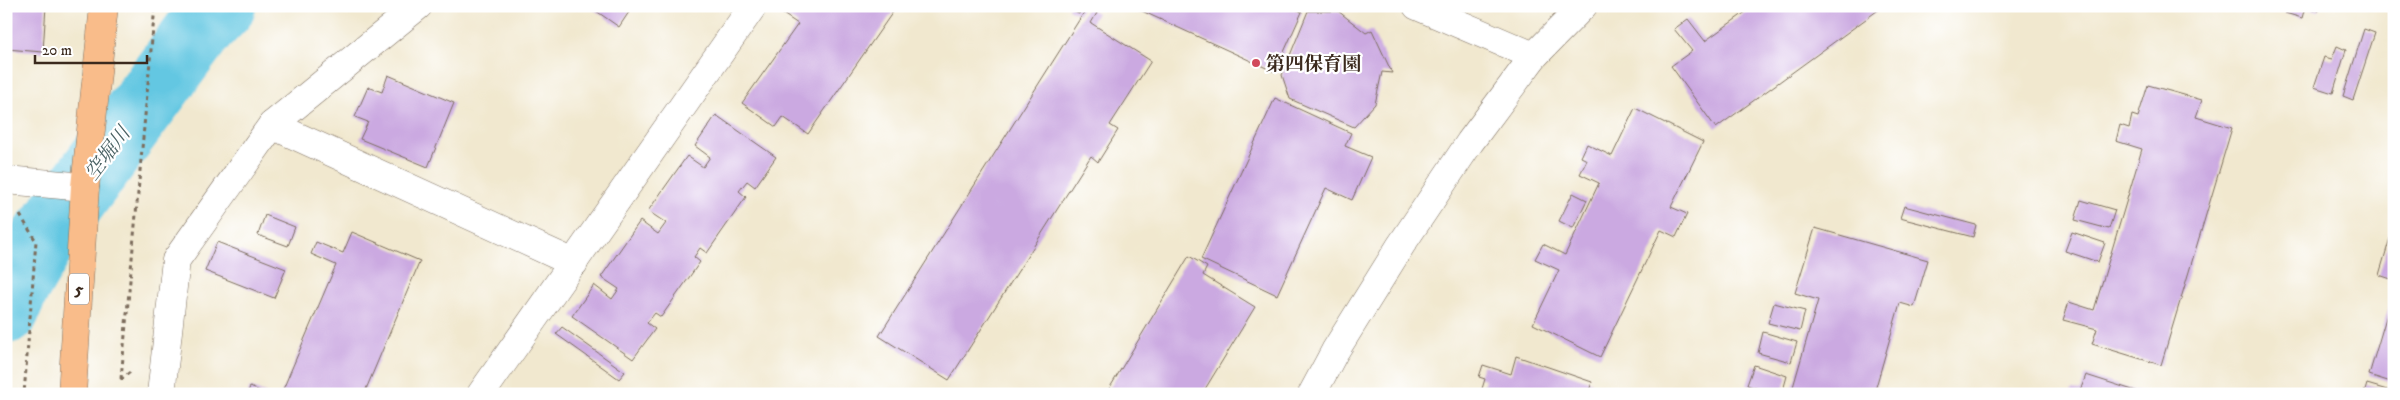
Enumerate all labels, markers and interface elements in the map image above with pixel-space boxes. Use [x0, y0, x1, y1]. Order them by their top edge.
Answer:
scale bar [35, 32, 148, 64]
text: 20 m [42, 41, 72, 60]
place label: 第四保育園 [1266, 53, 1361, 76]
marker: 第四保育園 [1250, 57, 1262, 69]
water label: 空堀川 [80, 121, 137, 185]
road number: 5 [69, 274, 89, 304]

